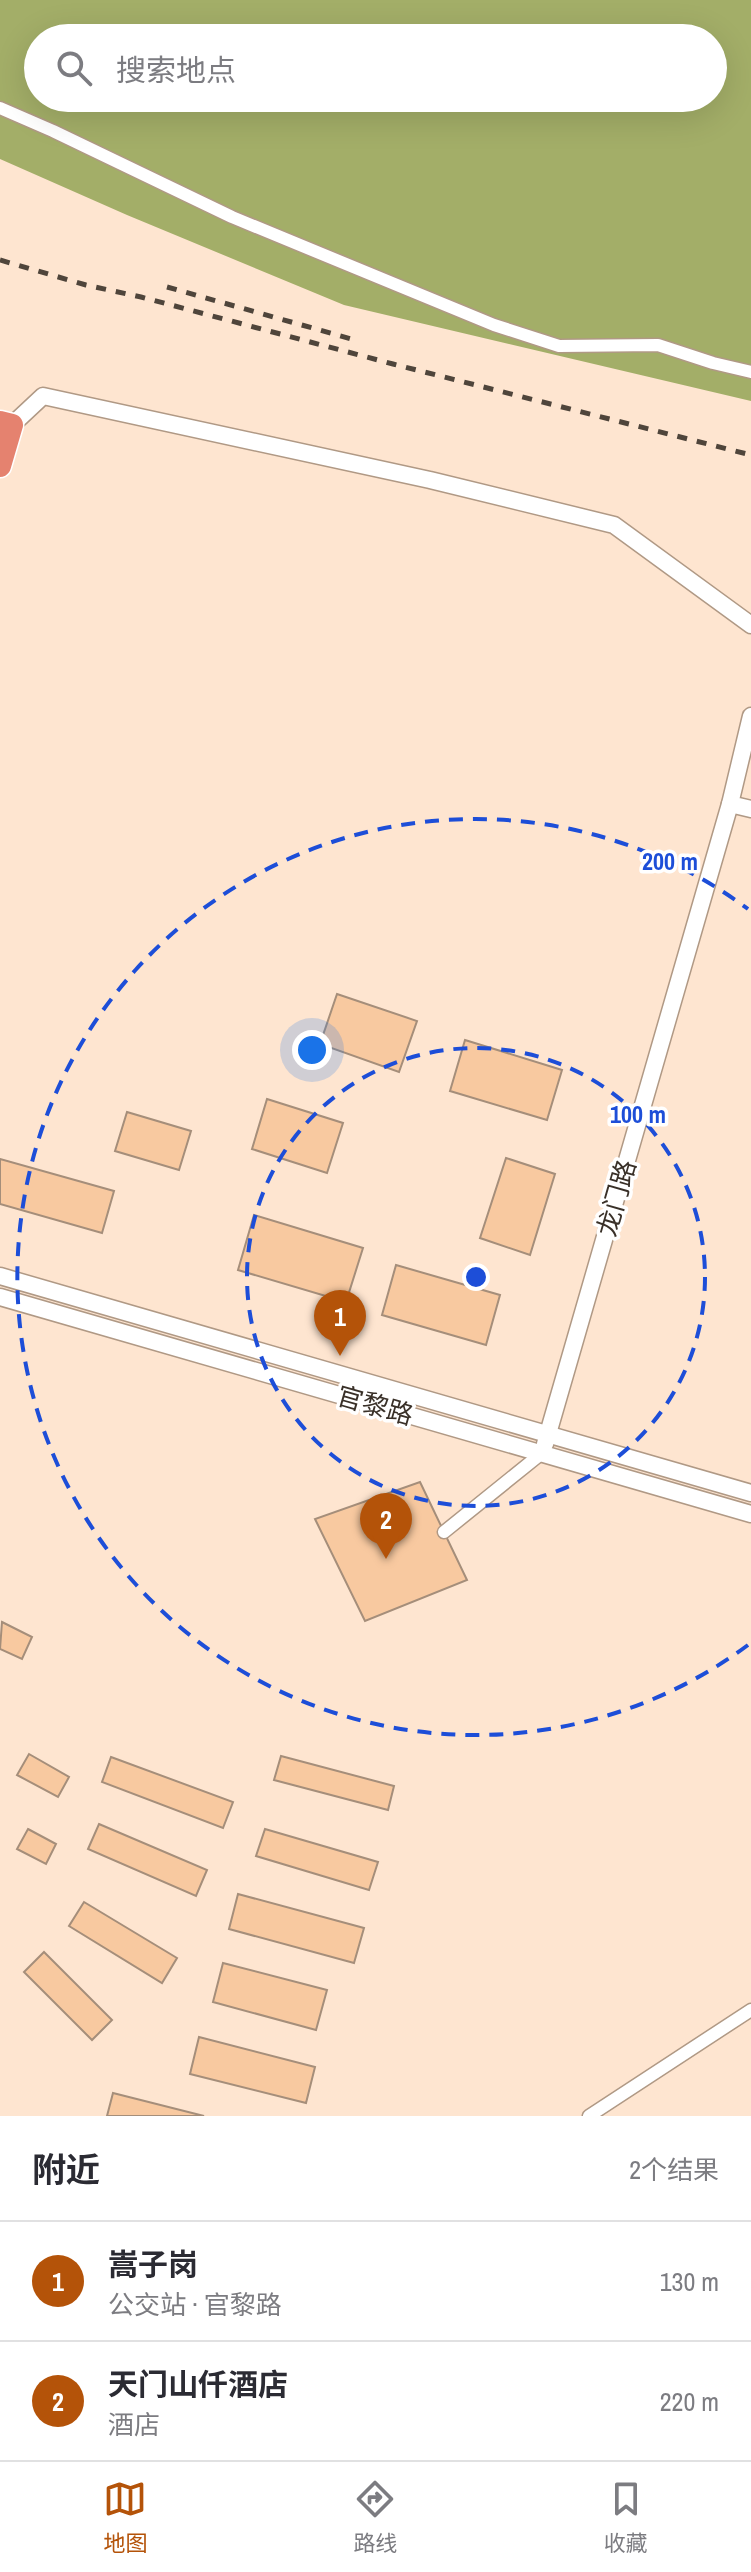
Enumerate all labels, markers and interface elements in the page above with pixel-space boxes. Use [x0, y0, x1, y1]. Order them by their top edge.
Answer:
search box [24, 24, 727, 112]
icon: search [52, 46, 96, 90]
text: 搜索地点 [116, 50, 236, 90]
text: 200 m [642, 845, 698, 877]
your location [292, 1030, 332, 1070]
text: 100 m [610, 1098, 666, 1130]
street label: 龙门路 [588, 1156, 644, 1240]
centre of rings [462, 1263, 490, 1291]
pin: 1 [314, 1290, 366, 1356]
street label: 官黎路 [333, 1377, 417, 1433]
pin: 2 [360, 1493, 412, 1559]
text: 附近 [32, 2147, 100, 2193]
text: 2个结果 [629, 2152, 719, 2187]
text: 嵩子岗 [108, 2244, 198, 2284]
text: 1 [52, 2264, 64, 2299]
text: 130 m [660, 2264, 719, 2299]
text: 公交站 · 官黎路 [108, 2287, 282, 2322]
text: 天门山仟酒店 [108, 2364, 288, 2404]
text: 2 [52, 2384, 64, 2419]
text: 220 m [660, 2384, 719, 2419]
text: 酒店 [108, 2407, 160, 2442]
tab: 地图 [103, 2477, 147, 2558]
tab: 路线 [353, 2477, 398, 2558]
tab: 收藏 [604, 2477, 648, 2558]

